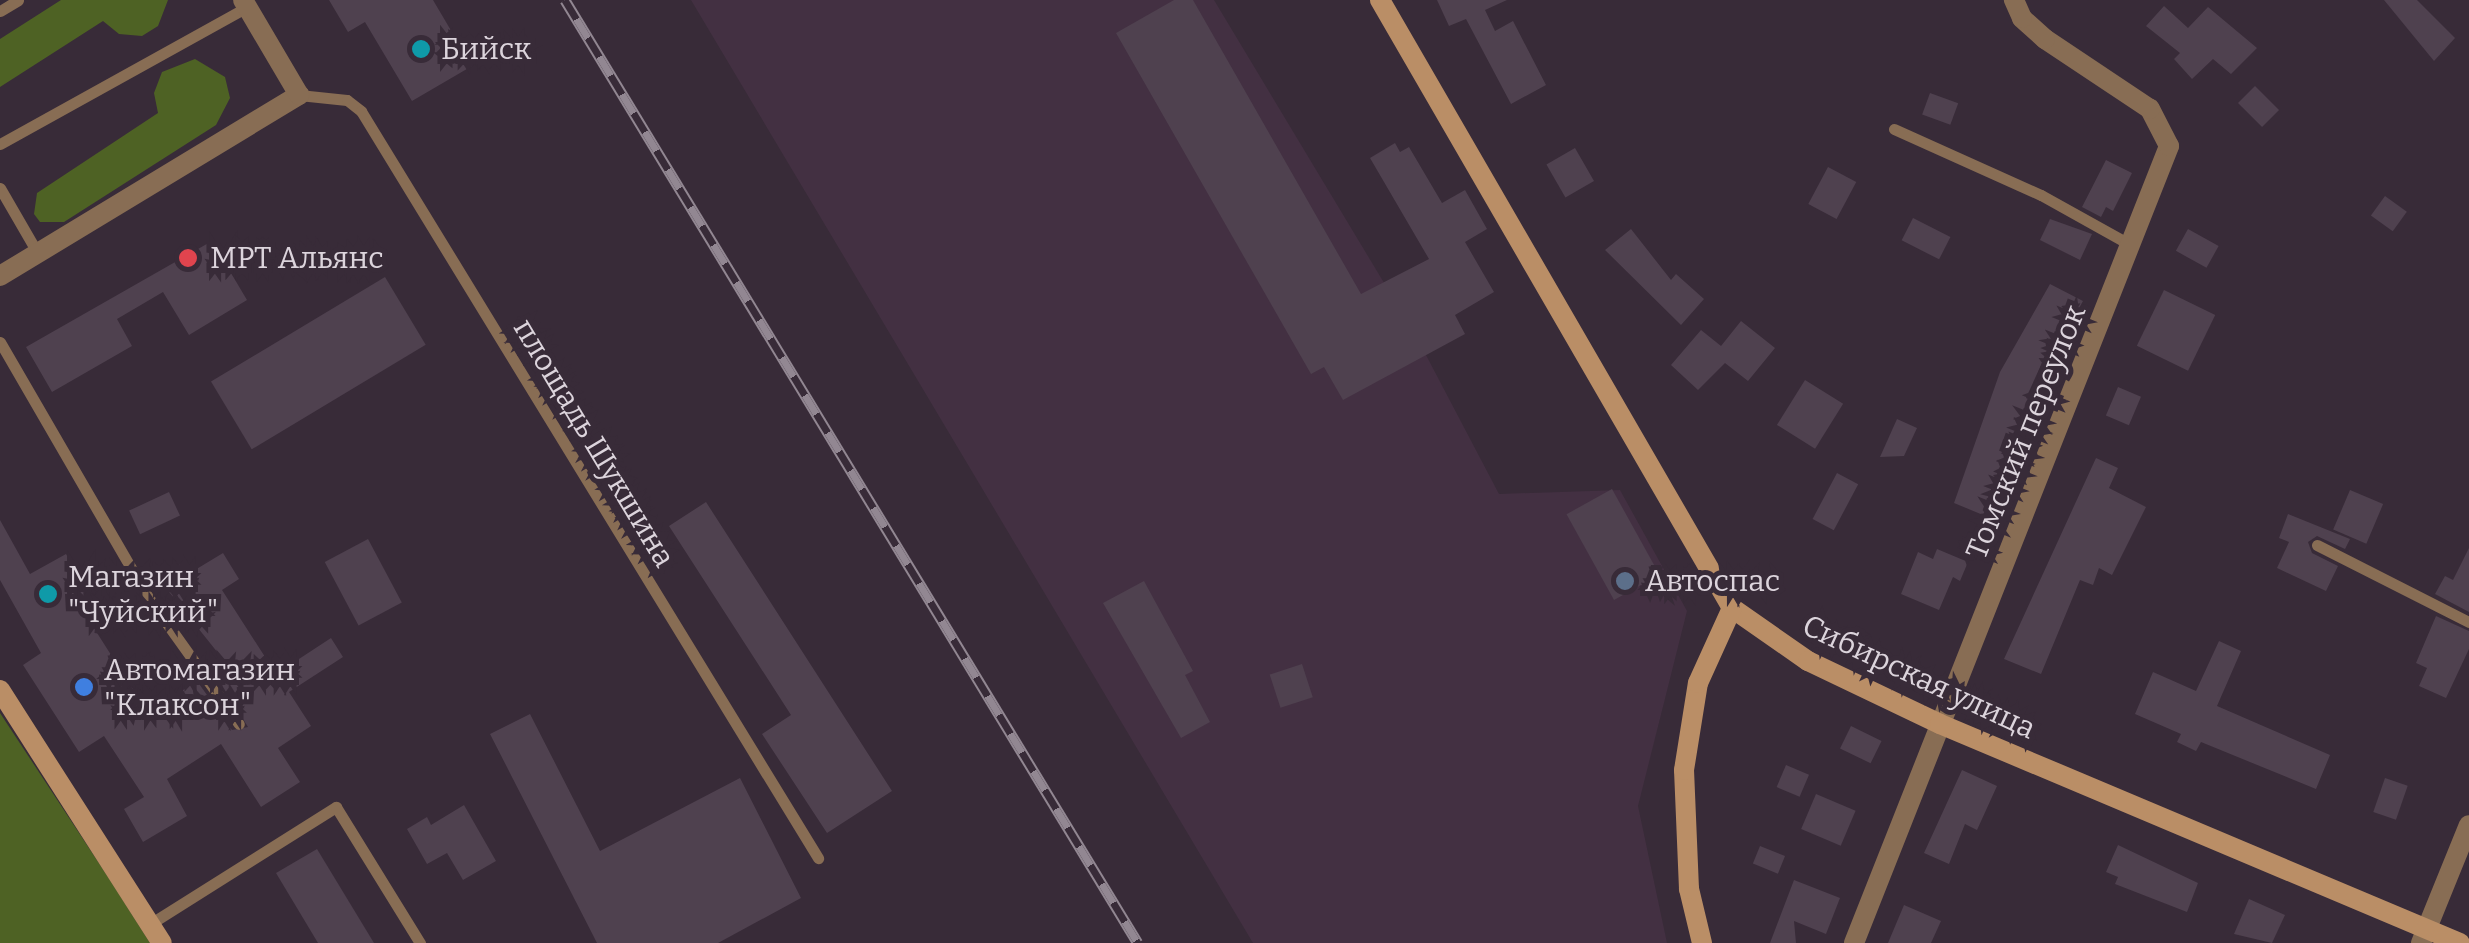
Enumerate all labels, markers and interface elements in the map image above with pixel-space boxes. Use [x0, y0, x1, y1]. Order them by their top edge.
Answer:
place label: Бийск [441, 31, 531, 67]
marker: Бийск [410, 38, 432, 60]
place label: МРТ Альянс [210, 240, 384, 276]
marker: МРТ Альянс [175, 245, 201, 271]
street label: Томский переулок [1959, 300, 2093, 564]
street label: площадь Шукшина [506, 312, 682, 574]
place label: Магазин "Чуйский" [68, 559, 218, 630]
place label: Автоспас [1645, 563, 1780, 599]
marker: Автоспас [1614, 570, 1636, 592]
marker: Магазин "Чуйский" [37, 583, 59, 605]
street label: Сибирская улица [1797, 607, 2041, 747]
place label: Автомагазин "Клаксон" [104, 652, 295, 722]
marker: Автомагазин "Клаксон" [73, 676, 95, 698]

